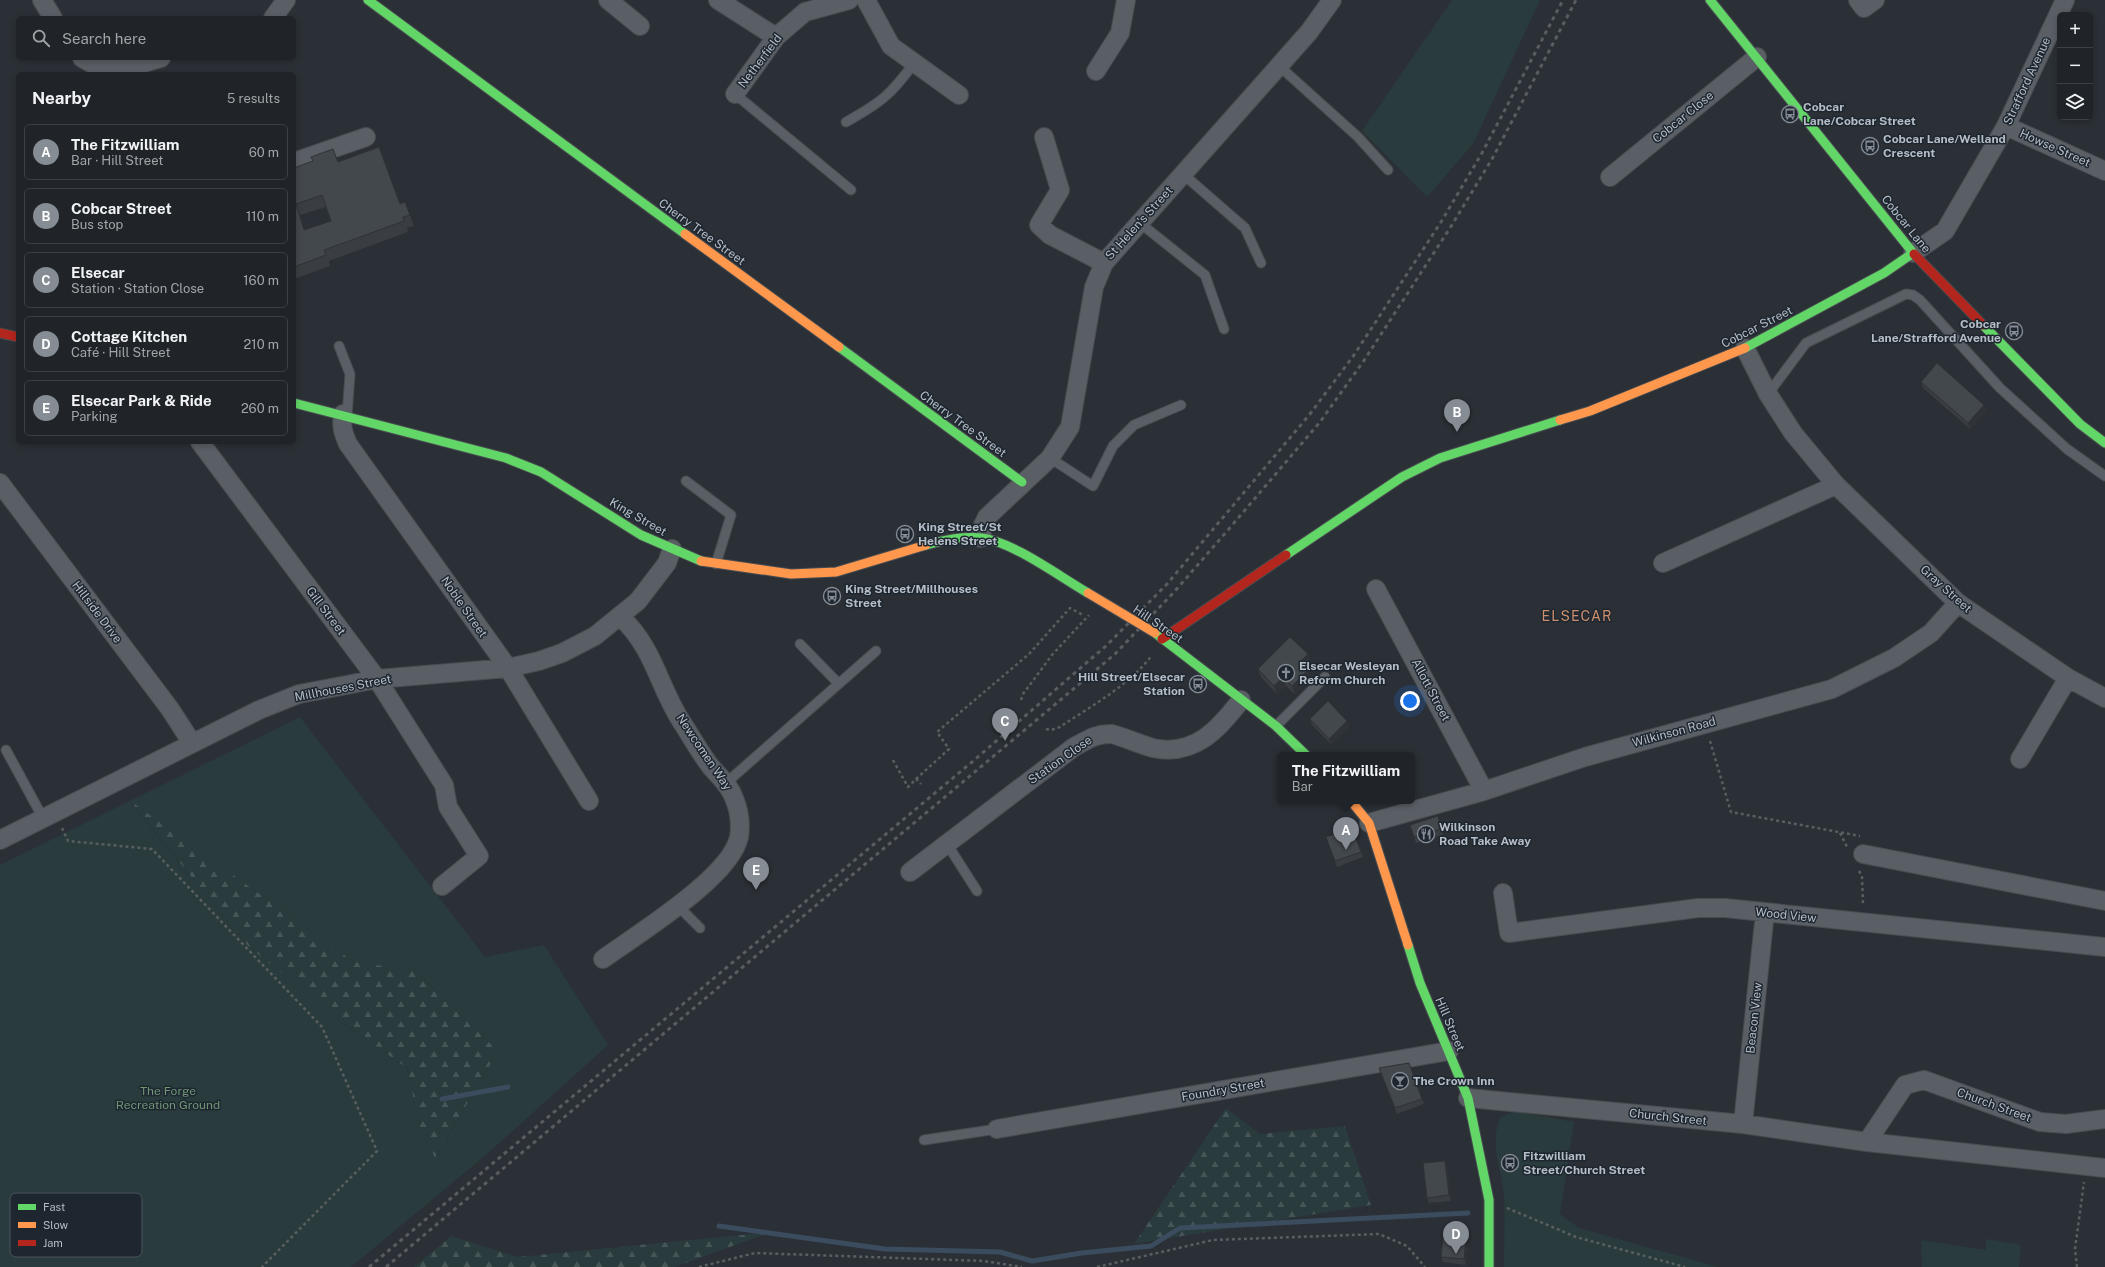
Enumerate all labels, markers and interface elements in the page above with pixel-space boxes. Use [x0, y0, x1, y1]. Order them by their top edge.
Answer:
map controls [2057, 12, 2093, 120]
button: + [2057, 12, 2093, 48]
search box [16, 16, 296, 60]
icon: search [30, 27, 52, 49]
text: Search here [62, 30, 146, 47]
street label: Netherfield [735, 31, 785, 91]
street label: Strafford Avenue [2001, 35, 2054, 127]
button: − [2057, 48, 2093, 84]
button: layers [2057, 84, 2093, 120]
text: Nearby [32, 88, 91, 108]
street label: Cobcar Close [1650, 88, 1716, 146]
text: 5 results [227, 91, 280, 106]
place label: Cobcar Lane/Cobcar Street [1803, 100, 1916, 128]
bus stop icon: Cobcar Lane/Cobcar Street [1780, 104, 1800, 124]
street label: Howse Street [2018, 126, 2093, 170]
place label: Cobcar Lane/Welland Crescent [1883, 132, 2006, 160]
text: The Fitzwilliam [71, 136, 179, 153]
bus stop icon: Cobcar Lane/Welland Crescent [1860, 136, 1880, 156]
text: A [41, 145, 51, 160]
text: 60 m [249, 145, 279, 160]
text: Bar · Hill Street [71, 153, 163, 168]
street label: St Helen's Street [1102, 183, 1176, 263]
street label: Cobcar Lane [1879, 192, 1934, 256]
street label: Cherry Tree Street [656, 196, 748, 268]
text: Cobcar Street [71, 200, 172, 217]
text: B [42, 209, 50, 224]
text: 110 m [246, 209, 279, 224]
text: Bus stop [71, 217, 123, 232]
text: Elsecar [71, 264, 125, 281]
text: C [41, 273, 51, 288]
text: 160 m [243, 273, 279, 288]
text: Station · Station Close [71, 281, 204, 296]
street label: Cobcar Street [1719, 303, 1795, 351]
place label: Cobcar Lane/Strafford Avenue [1871, 317, 2001, 345]
bus stop icon: Cobcar Lane/Strafford Avenue [2004, 321, 2024, 341]
text: Cottage Kitchen [71, 328, 187, 345]
text: D [41, 337, 51, 352]
text: 210 m [244, 337, 279, 352]
text: Café · Hill Street [71, 345, 170, 360]
street label: Cherry Tree Street [917, 388, 1009, 460]
text: Elsecar Park & Ride [71, 392, 212, 409]
pin: B [1444, 399, 1470, 432]
text: E [42, 401, 50, 416]
text: 260 m [241, 401, 279, 416]
text: Parking [71, 409, 118, 424]
street label: King Street [607, 495, 669, 539]
place label: King Street/St Helens Street [918, 520, 1002, 548]
bus stop icon: King Street/St Helens Street [895, 524, 915, 544]
street label: Gray Street [1918, 562, 1975, 616]
street label: Noble Street [438, 574, 490, 640]
street label: Hillside Drive [69, 578, 125, 646]
place label: King Street/Millhouses Street [845, 582, 978, 610]
street label: Gill Street [303, 584, 349, 638]
bus stop icon: King Street/Millhouses Street [822, 586, 842, 606]
street label: Hill Street [1130, 602, 1186, 646]
district label: ELSECAR [1542, 608, 1612, 624]
street label: Allott Street [1409, 656, 1453, 724]
place label: Elsecar Wesleyan Reform Church [1299, 659, 1399, 687]
church icon: Elsecar Wesleyan Reform Church [1276, 663, 1296, 683]
place label: Hill Street/Elsecar Station [1078, 670, 1185, 698]
street label: Millhouses Street [293, 672, 393, 704]
bus stop icon: Hill Street/Elsecar Station [1188, 674, 1208, 694]
your location [1400, 691, 1420, 711]
pin: C [992, 708, 1018, 741]
street label: Newcomen Way [673, 711, 735, 793]
street label: Wilkinson Road [1631, 714, 1717, 750]
street label: Station Close [1026, 733, 1095, 787]
popup [1277, 752, 1415, 804]
text: The Fitzwilliam [1292, 762, 1400, 779]
text: Bar [1292, 779, 1313, 794]
pin: A [1333, 817, 1359, 850]
place label: Wilkinson Road Take Away [1439, 820, 1531, 848]
restaurant icon: Wilkinson Road Take Away [1416, 824, 1436, 844]
pin: E [743, 857, 769, 890]
street label: Wood View [1755, 905, 1818, 925]
street label: Beacon View [1743, 981, 1765, 1054]
street label: Hill Street [1432, 995, 1468, 1053]
bar icon: The Crown Inn [1390, 1071, 1410, 1091]
place label: The Crown Inn [1413, 1074, 1495, 1088]
street label: Foundry Street [1180, 1076, 1266, 1104]
park label: The Forge Recreation Ground [116, 1084, 220, 1112]
street label: Church Street [1955, 1085, 2033, 1125]
street label: Church Street [1628, 1106, 1708, 1128]
place label: Fitzwilliam Street/Church Street [1523, 1149, 1645, 1177]
bus stop icon: Fitzwilliam Street/Church Street [1500, 1153, 1520, 1173]
legend [10, 1193, 142, 1257]
text: Fast [43, 1201, 65, 1213]
text: Slow [43, 1219, 69, 1231]
pin: D [1443, 1221, 1469, 1254]
text: Jam [43, 1237, 63, 1249]

